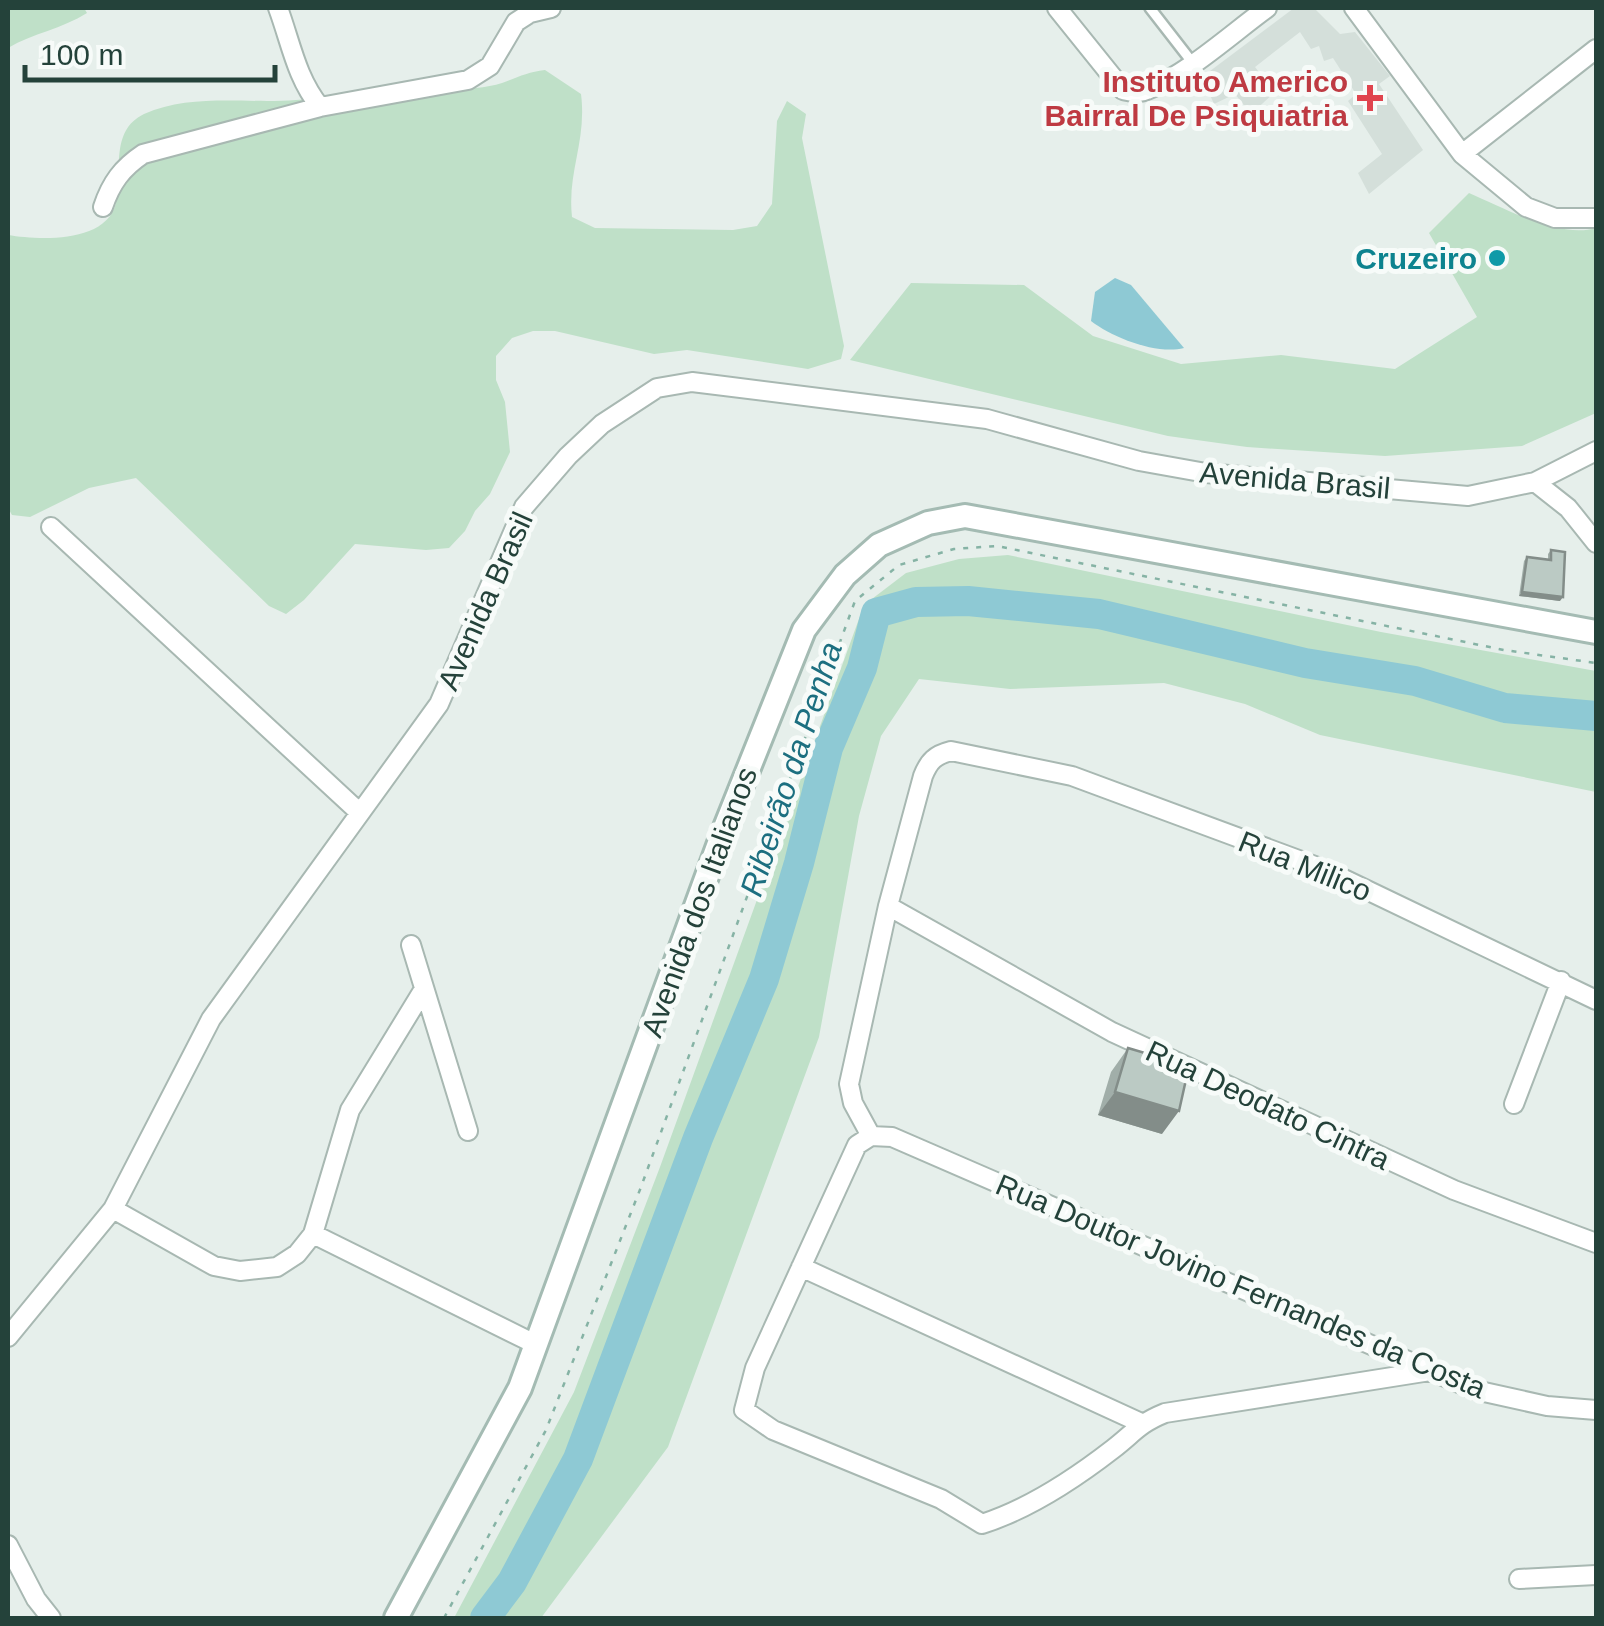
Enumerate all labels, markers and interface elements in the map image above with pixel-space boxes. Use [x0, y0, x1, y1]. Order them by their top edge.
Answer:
scale bar [25, 20, 275, 82]
text: 100 m [40, 38, 123, 71]
place label: Instituto Americo Bairral De Psiquiatria [1045, 65, 1348, 132]
marker: Instituto Americo Bairral De Psiquiatria [1357, 85, 1383, 111]
place label: Cruzeiro [1355, 242, 1477, 275]
marker: Cruzeiro [1486, 247, 1508, 269]
street label: Avenida Brasil [1198, 455, 1392, 505]
street label: Avenida Brasil [431, 507, 539, 695]
water label: Ribeirão da Penha [733, 637, 849, 901]
street label: Avenida dos Italianos [635, 763, 763, 1041]
street label: Rua Milico [1234, 824, 1376, 908]
street label: Rua Deodato Cintra [1141, 1034, 1395, 1176]
street label: Rua Doutor Jovino Fernandes da Costa [991, 1168, 1491, 1405]

